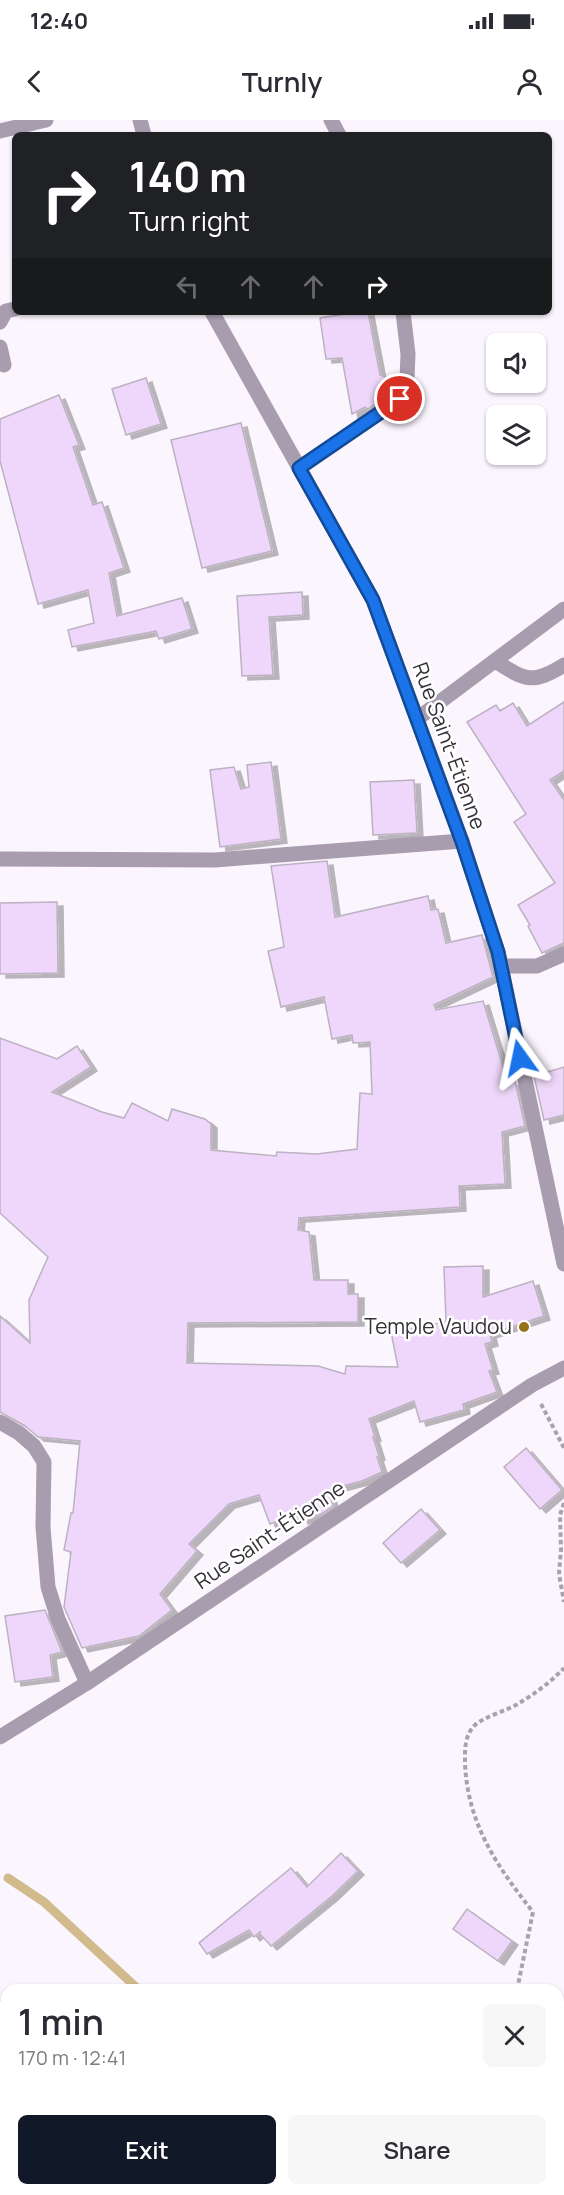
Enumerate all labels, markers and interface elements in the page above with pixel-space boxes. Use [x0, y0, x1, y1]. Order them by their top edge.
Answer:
text: 12:40 [30, 6, 88, 36]
text: Turnly [242, 63, 322, 100]
icon: back [18, 65, 51, 98]
icon: person [513, 65, 546, 98]
text: 140 m [129, 147, 247, 205]
icon: right [30, 156, 108, 234]
text: Turn right [129, 202, 250, 239]
icon: left [171, 270, 204, 303]
icon: ahead [234, 270, 267, 303]
icon: ahead [297, 270, 330, 303]
icon: right [360, 270, 393, 303]
map controls [486, 333, 546, 465]
button: sound [486, 333, 546, 393]
pin [374, 373, 425, 424]
icon: arrive [383, 382, 416, 415]
button: layers [486, 405, 546, 465]
street label: Rue Saint-Étienne [407, 658, 493, 833]
position arrow [488, 1026, 552, 1090]
place label: Temple Vaudou [364, 1312, 512, 1340]
marker: Temple Vaudou [517, 1320, 531, 1334]
street label: Rue Saint-Étienne [189, 1473, 350, 1595]
text: 1 min [18, 1997, 104, 2046]
button: close [483, 2004, 546, 2067]
text: 170 m · 12:41 [18, 2044, 126, 2071]
button: Exit [18, 2115, 276, 2184]
button: Share [288, 2115, 546, 2184]

